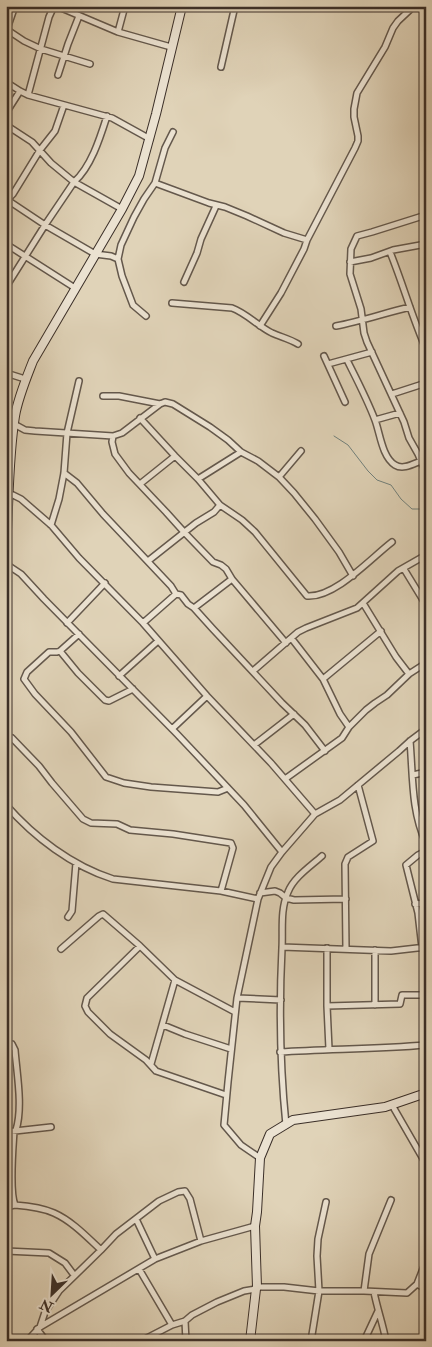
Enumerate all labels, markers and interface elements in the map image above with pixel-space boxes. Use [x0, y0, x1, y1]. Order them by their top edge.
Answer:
north arrow [28, 1270, 78, 1320]
text: N [37, 1295, 57, 1316]

